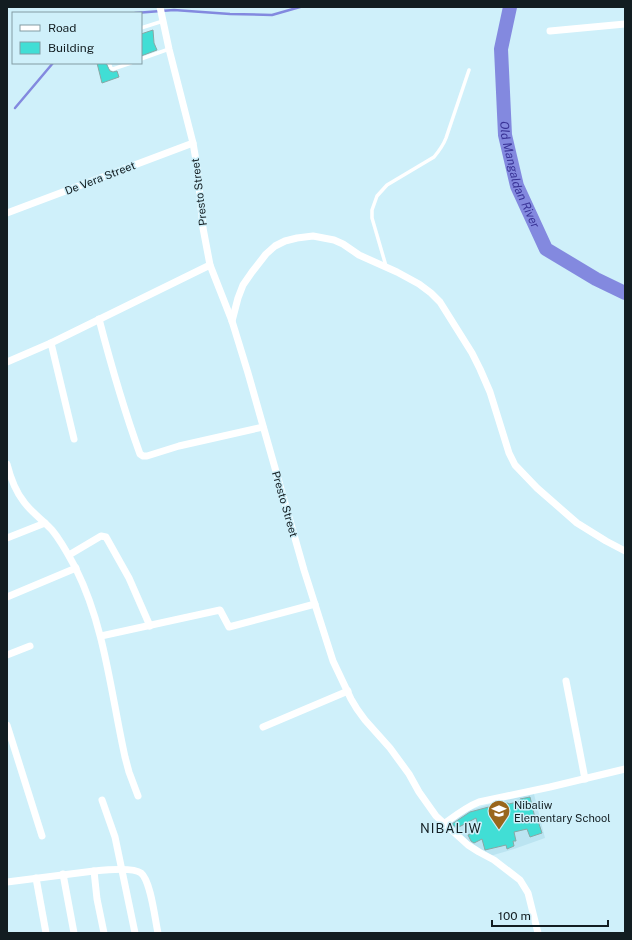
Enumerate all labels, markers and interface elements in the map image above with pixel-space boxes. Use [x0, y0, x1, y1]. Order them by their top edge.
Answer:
legend [12, 12, 142, 64]
text: Road [48, 21, 76, 35]
text: Building [48, 41, 94, 55]
water label: Old Mangaldan River [497, 121, 543, 231]
street label: Presto Street [189, 158, 209, 226]
street label: De Vera Street [63, 159, 137, 197]
street label: Presto Street [270, 470, 300, 538]
school or university icon: Nibaliw Elementary School [486, 798, 512, 831]
place label: Nibaliw Elementary School [514, 799, 611, 824]
district label: NIBALIW [420, 821, 482, 836]
scale bar [492, 902, 608, 928]
text: 100 m [498, 909, 531, 923]

